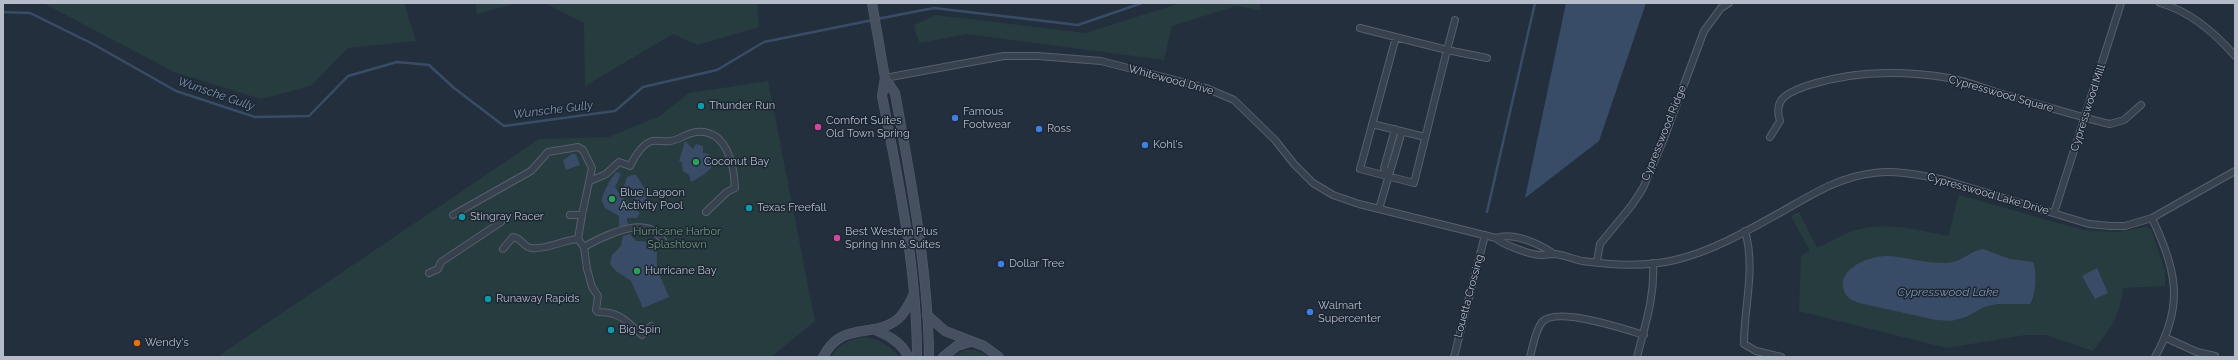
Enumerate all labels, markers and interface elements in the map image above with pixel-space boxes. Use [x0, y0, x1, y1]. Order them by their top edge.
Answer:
street label: Whitewood Drive [1127, 62, 1215, 98]
street label: Cypresswood Mill [2068, 63, 2108, 153]
street label: Cypresswood Square [1947, 73, 2055, 115]
water label: Wunsche Gully [176, 74, 256, 114]
street label: Cypresswood Ridge [1639, 83, 1689, 183]
water label: Wunsche Gully [512, 98, 594, 122]
place label: Thunder Run [709, 99, 775, 113]
marker: Thunder Run [696, 101, 706, 111]
place label: Famous Footwear [963, 105, 1011, 131]
marker: Famous Footwear [950, 113, 960, 123]
place label: Comfort Suites Old Town Spring [826, 114, 910, 140]
marker: Comfort Suites Old Town Spring [813, 122, 823, 132]
place label: Ross [1047, 122, 1071, 136]
marker: Ross [1034, 124, 1044, 134]
place label: Kohl's [1153, 138, 1183, 152]
marker: Kohl's [1140, 140, 1150, 150]
place label: Coconut Bay [704, 155, 769, 169]
marker: Coconut Bay [691, 157, 701, 167]
street label: Cypresswood Lake Drive [1926, 170, 2050, 218]
place label: Blue Lagoon Activity Pool [620, 186, 685, 212]
marker: Blue Lagoon Activity Pool [607, 194, 617, 204]
place label: Texas Freefall [757, 201, 827, 215]
marker: Texas Freefall [744, 203, 754, 213]
place label: Stingray Racer [470, 210, 544, 224]
marker: Stingray Racer [457, 212, 467, 222]
park label: Hurricane Harbor Splashtown [633, 225, 721, 251]
place label: Best Western Plus Spring Inn & Suites [845, 225, 940, 251]
marker: Best Western Plus Spring Inn & Suites [832, 233, 842, 243]
street label: Louetta Crossing [1452, 253, 1486, 339]
place label: Dollar Tree [1009, 257, 1064, 271]
marker: Dollar Tree [996, 259, 1006, 269]
place label: Hurricane Bay [645, 264, 717, 278]
marker: Hurricane Bay [632, 266, 642, 276]
water label: Cypresswood Lake [1897, 285, 1999, 299]
place label: Runaway Rapids [496, 292, 580, 306]
marker: Runaway Rapids [483, 294, 493, 304]
place label: Walmart Supercenter [1318, 299, 1381, 325]
marker: Walmart Supercenter [1305, 307, 1315, 317]
place label: Big Spin [619, 323, 661, 337]
marker: Big Spin [606, 325, 616, 335]
place label: Wendy's [145, 336, 189, 350]
marker: Wendy's [132, 338, 142, 348]

